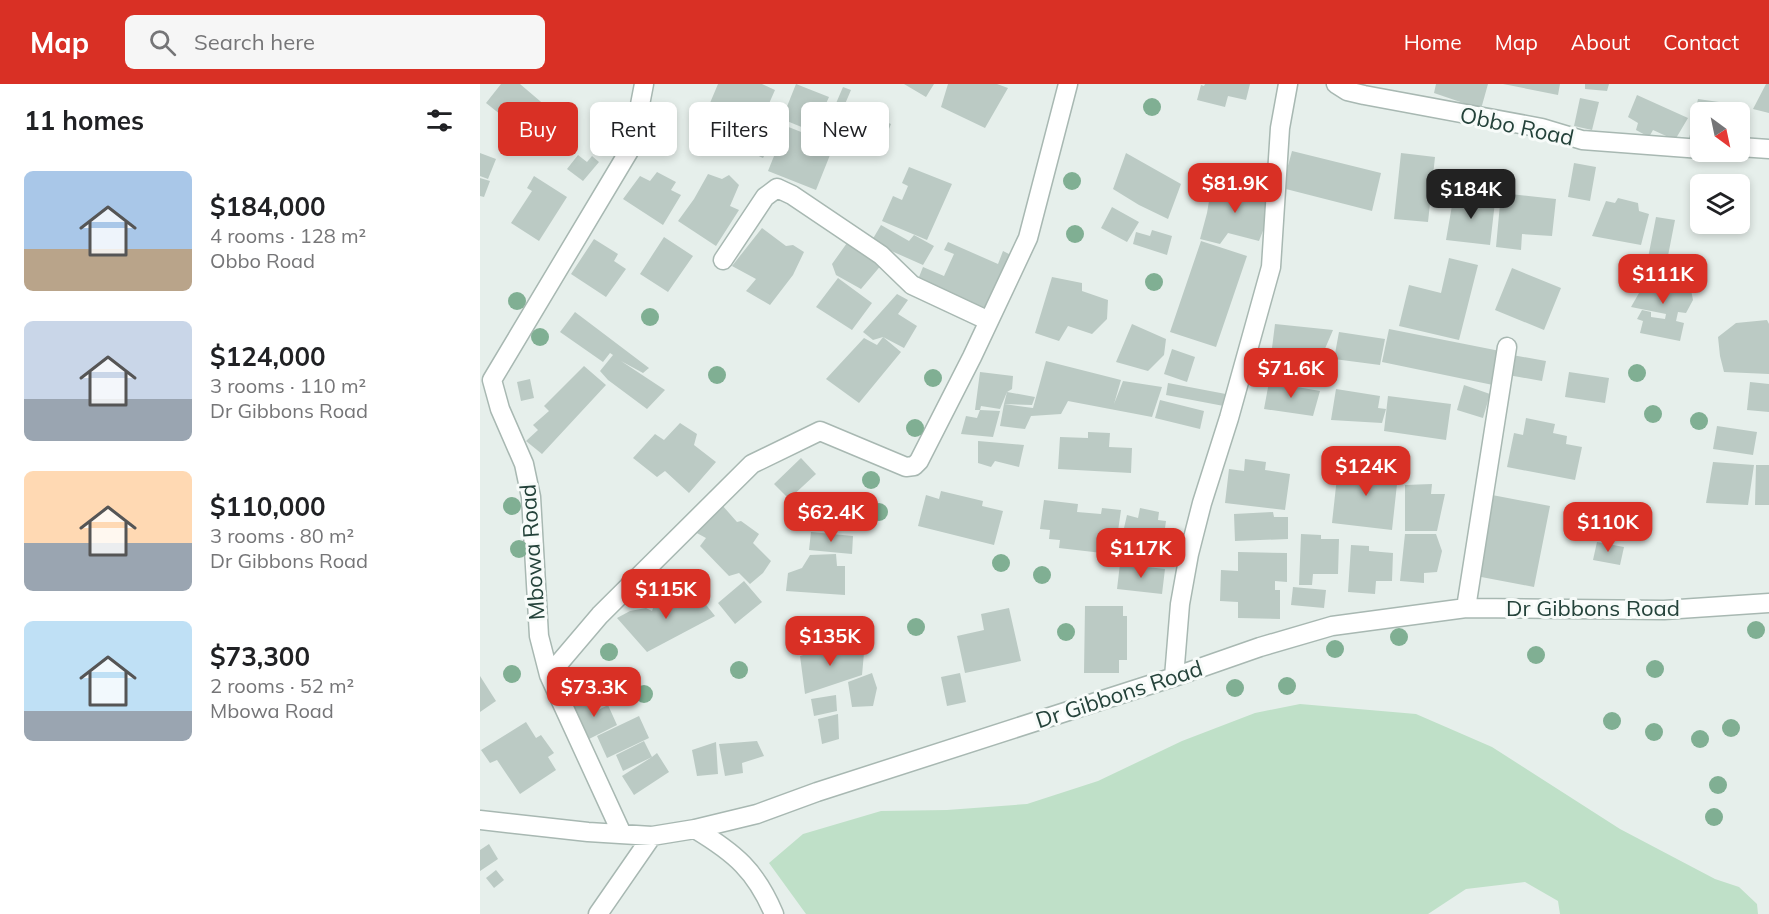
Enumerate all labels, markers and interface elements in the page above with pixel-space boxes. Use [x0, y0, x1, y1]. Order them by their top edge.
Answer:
search box [125, 15, 545, 69]
text: Map [30, 25, 89, 60]
icon: search [146, 26, 179, 59]
text: Search here [194, 28, 315, 56]
text: Home [1404, 29, 1462, 55]
text: Map [1495, 29, 1538, 55]
text: About [1571, 29, 1630, 55]
text: Contact [1663, 29, 1739, 55]
street label: Obbo Road [1458, 100, 1576, 152]
chip: Buy [498, 102, 578, 156]
chip: Rent [590, 102, 677, 156]
chip: Filters [689, 102, 789, 156]
chip: New [801, 102, 889, 156]
north arrow [1690, 102, 1750, 162]
map controls [1690, 102, 1750, 234]
text: 11 homes [24, 104, 144, 137]
icon: filters [423, 104, 456, 137]
pin: $81.9K [1186, 163, 1284, 214]
pin: $184K [1429, 169, 1513, 220]
text: $81.9K [1202, 170, 1268, 195]
button: layers [1690, 174, 1750, 234]
text: $184K [1440, 176, 1502, 201]
text: $184,000 [210, 190, 326, 223]
icon: home [72, 195, 144, 267]
text: 4 rooms · 128 m² [210, 223, 366, 248]
text: Obbo Road [210, 248, 315, 273]
pin: $111K [1621, 254, 1705, 305]
text: $111K [1632, 261, 1694, 286]
text: $124,000 [210, 340, 326, 373]
icon: home [72, 345, 144, 417]
pin: $71.6K [1242, 348, 1340, 399]
text: $71.6K [1258, 355, 1324, 380]
text: 3 rooms · 110 m² [210, 373, 366, 398]
text: Dr Gibbons Road [210, 398, 368, 423]
pin: $124K [1324, 446, 1408, 497]
text: $124K [1335, 453, 1397, 478]
street label: Mbowa Road [513, 483, 551, 621]
text: $110,000 [210, 490, 326, 523]
pin: $62.4K [782, 492, 880, 543]
icon: home [72, 495, 144, 567]
text: $62.4K [798, 499, 864, 524]
pin: $110K [1566, 502, 1650, 553]
text: $110K [1577, 509, 1639, 534]
text: 3 rooms · 80 m² [210, 523, 354, 548]
pin: $117K [1099, 528, 1183, 579]
text: $117K [1110, 535, 1172, 560]
text: Dr Gibbons Road [210, 548, 368, 573]
pin: $115K [624, 569, 708, 620]
text: $115K [635, 576, 697, 601]
street label: Dr Gibbons Road [1506, 594, 1680, 622]
pin: $135K [788, 616, 872, 667]
text: $135K [799, 623, 861, 648]
text: $73,300 [210, 640, 310, 673]
icon: home [72, 645, 144, 717]
street label: Dr Gibbons Road [1032, 654, 1206, 734]
pin: $73.3K [545, 667, 643, 718]
text: 2 rooms · 52 m² [210, 673, 354, 698]
text: $73.3K [561, 674, 627, 699]
text: Mbowa Road [210, 698, 334, 723]

